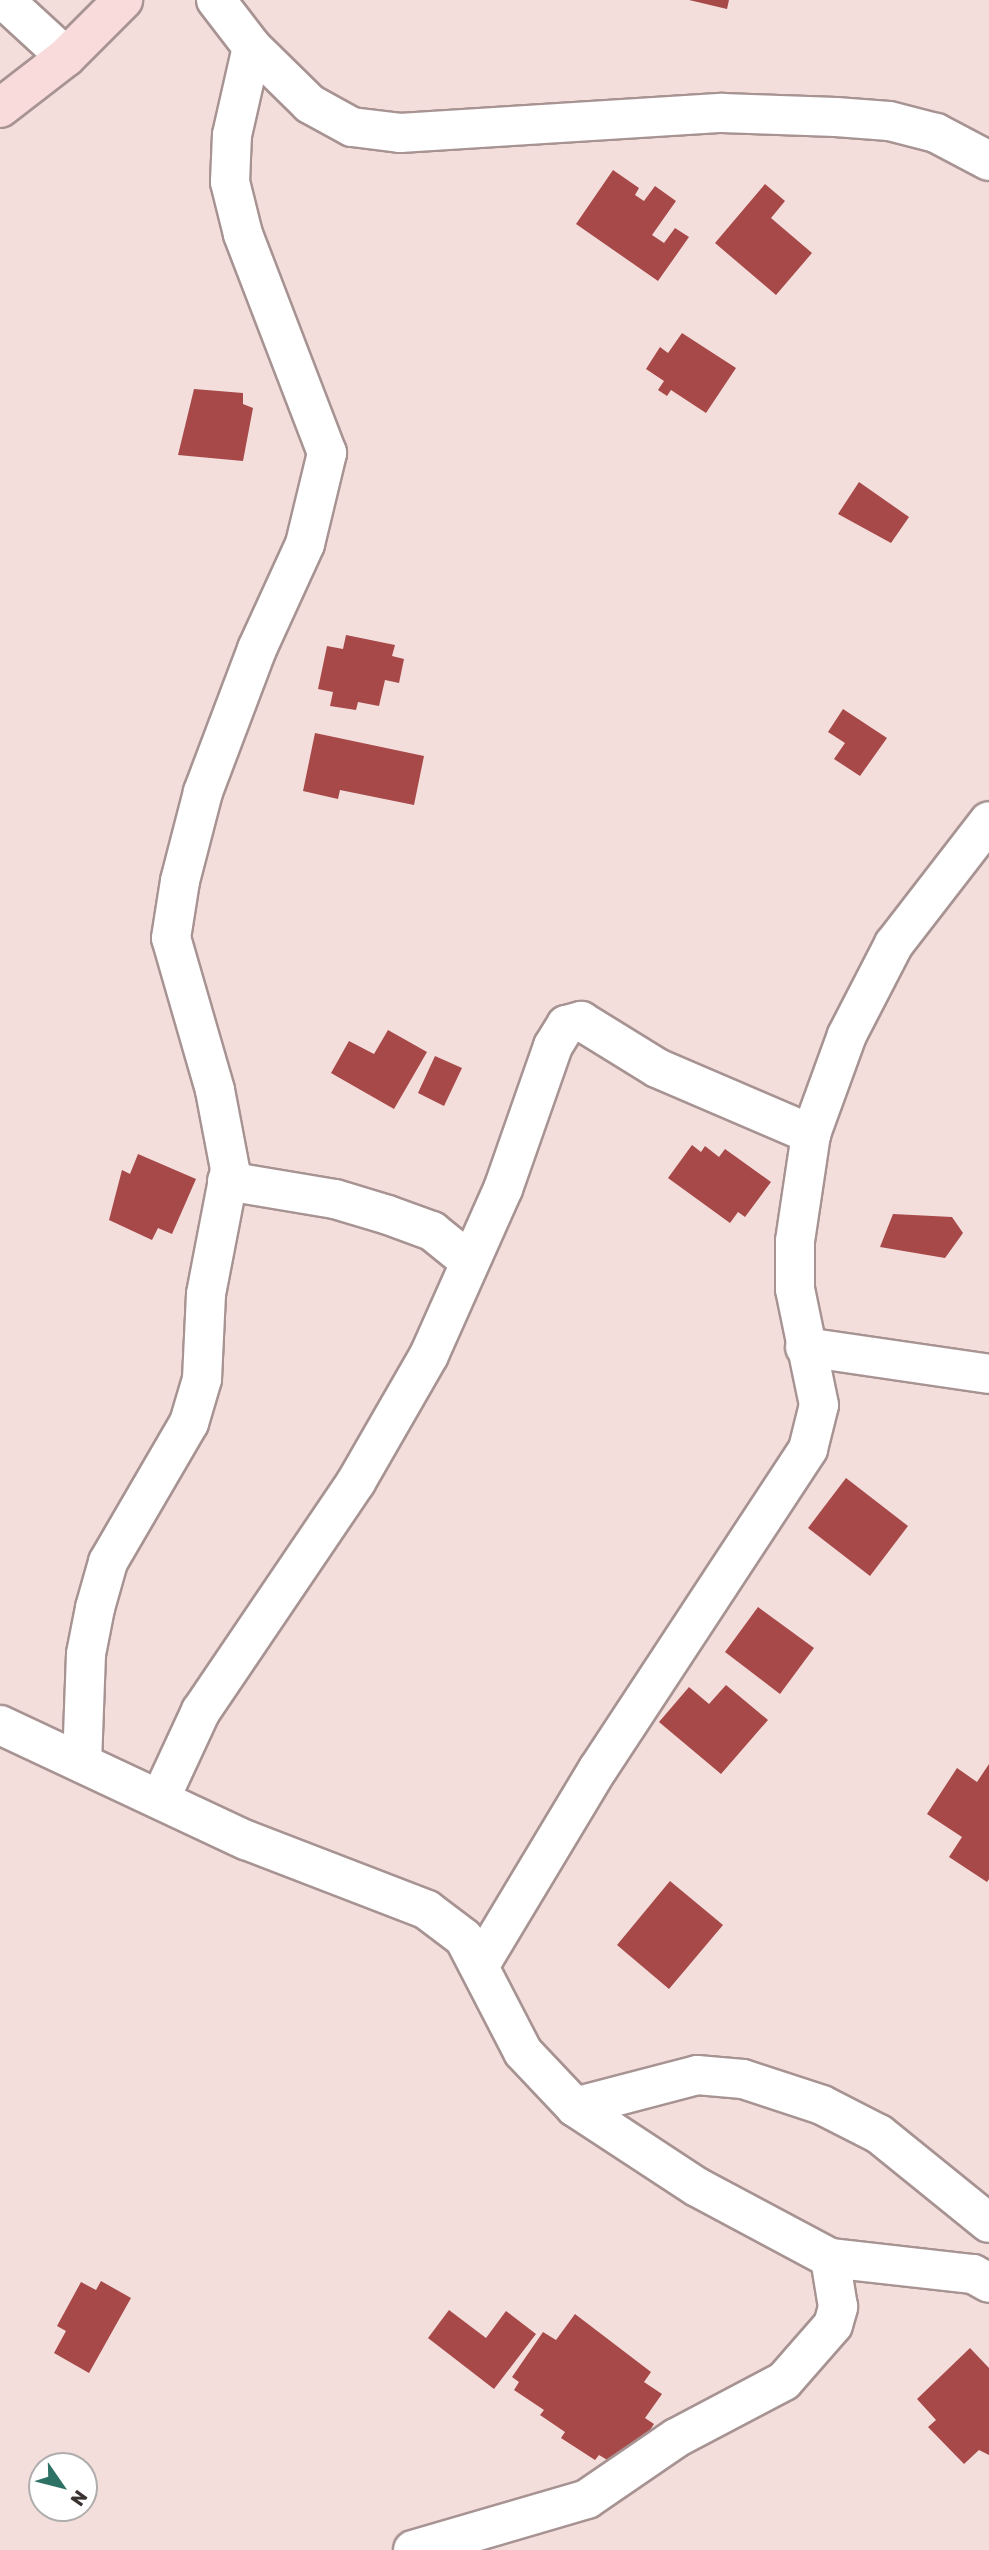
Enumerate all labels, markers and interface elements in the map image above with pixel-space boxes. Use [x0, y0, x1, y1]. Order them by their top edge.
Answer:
north arrow [28, 2452, 98, 2522]
text: N [66, 2486, 92, 2510]

